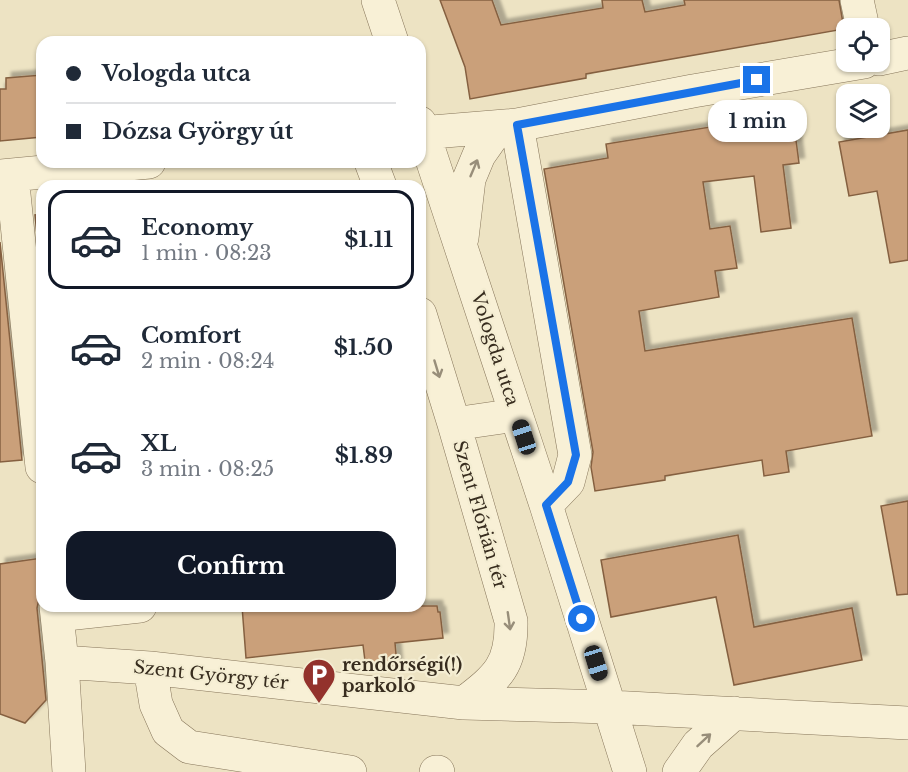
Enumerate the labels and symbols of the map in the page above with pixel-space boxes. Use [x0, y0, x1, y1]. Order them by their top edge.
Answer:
route end [743, 66, 770, 93]
callout: 1 min [708, 101, 807, 143]
one-way arrow [469, 159, 480, 177]
street label: Vologda utca [466, 288, 524, 409]
one-way arrow [432, 359, 443, 378]
car [510, 417, 538, 457]
street label: Szent Flórián tér [448, 438, 512, 592]
route start [568, 605, 595, 632]
one-way arrow [504, 611, 515, 631]
car [582, 643, 610, 683]
place label: rendőrségi(!) parkoló [342, 654, 462, 697]
street label: Szent György tér [132, 656, 290, 694]
parking icon: rendőrségi(!) parkoló [301, 657, 337, 704]
one-way arrow [696, 733, 711, 747]

